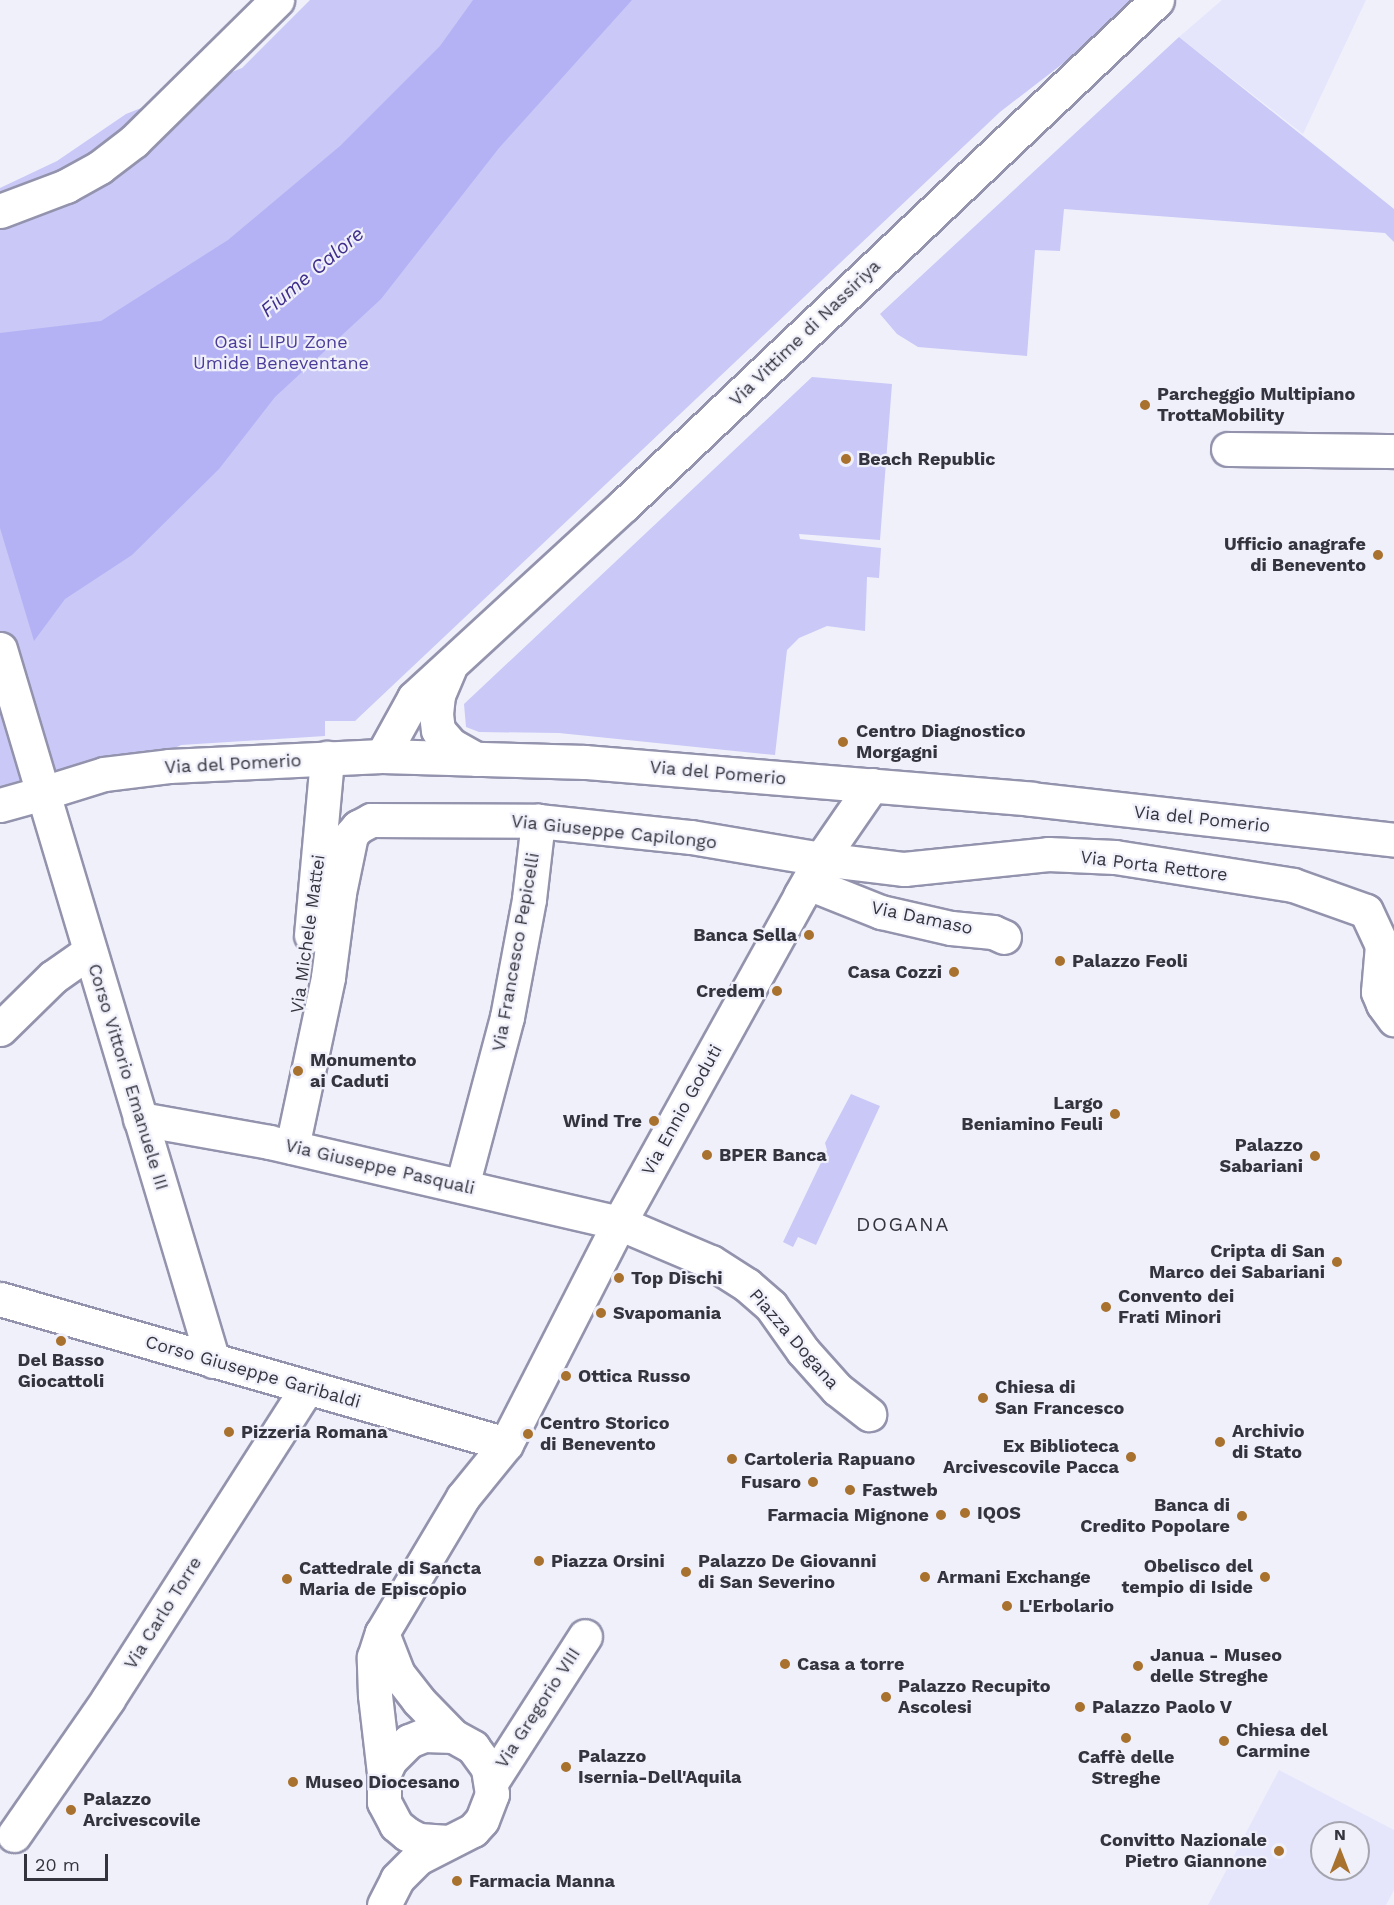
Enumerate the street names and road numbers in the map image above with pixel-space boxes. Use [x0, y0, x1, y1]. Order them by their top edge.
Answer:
street label: Via Vittime di Nassiriya [725, 255, 885, 411]
street label: Via del Pomerio [163, 750, 303, 778]
street label: Via del Pomerio [648, 756, 788, 790]
street label: Via del Pomerio [1132, 801, 1272, 837]
street label: Via Giuseppe Capilongo [510, 810, 718, 854]
street label: Via Porta Rettore [1079, 846, 1229, 886]
street label: Via Francesco Pepicelli [488, 851, 544, 1053]
street label: Via Michele Mattei [286, 853, 330, 1015]
street label: Via Damaso [869, 897, 975, 939]
street label: Corso Vittorio Emanuele III [83, 961, 173, 1193]
street label: Via Ennio Goduti [637, 1041, 727, 1179]
street label: Via Giuseppe Pasquali [283, 1135, 477, 1199]
street label: Piazza Dogana [744, 1284, 844, 1394]
street label: Corso Giuseppe Garibaldi [143, 1331, 363, 1413]
street label: Via Carlo Torre [120, 1552, 206, 1674]
street label: Via Gregorio VIII [491, 1643, 585, 1773]

